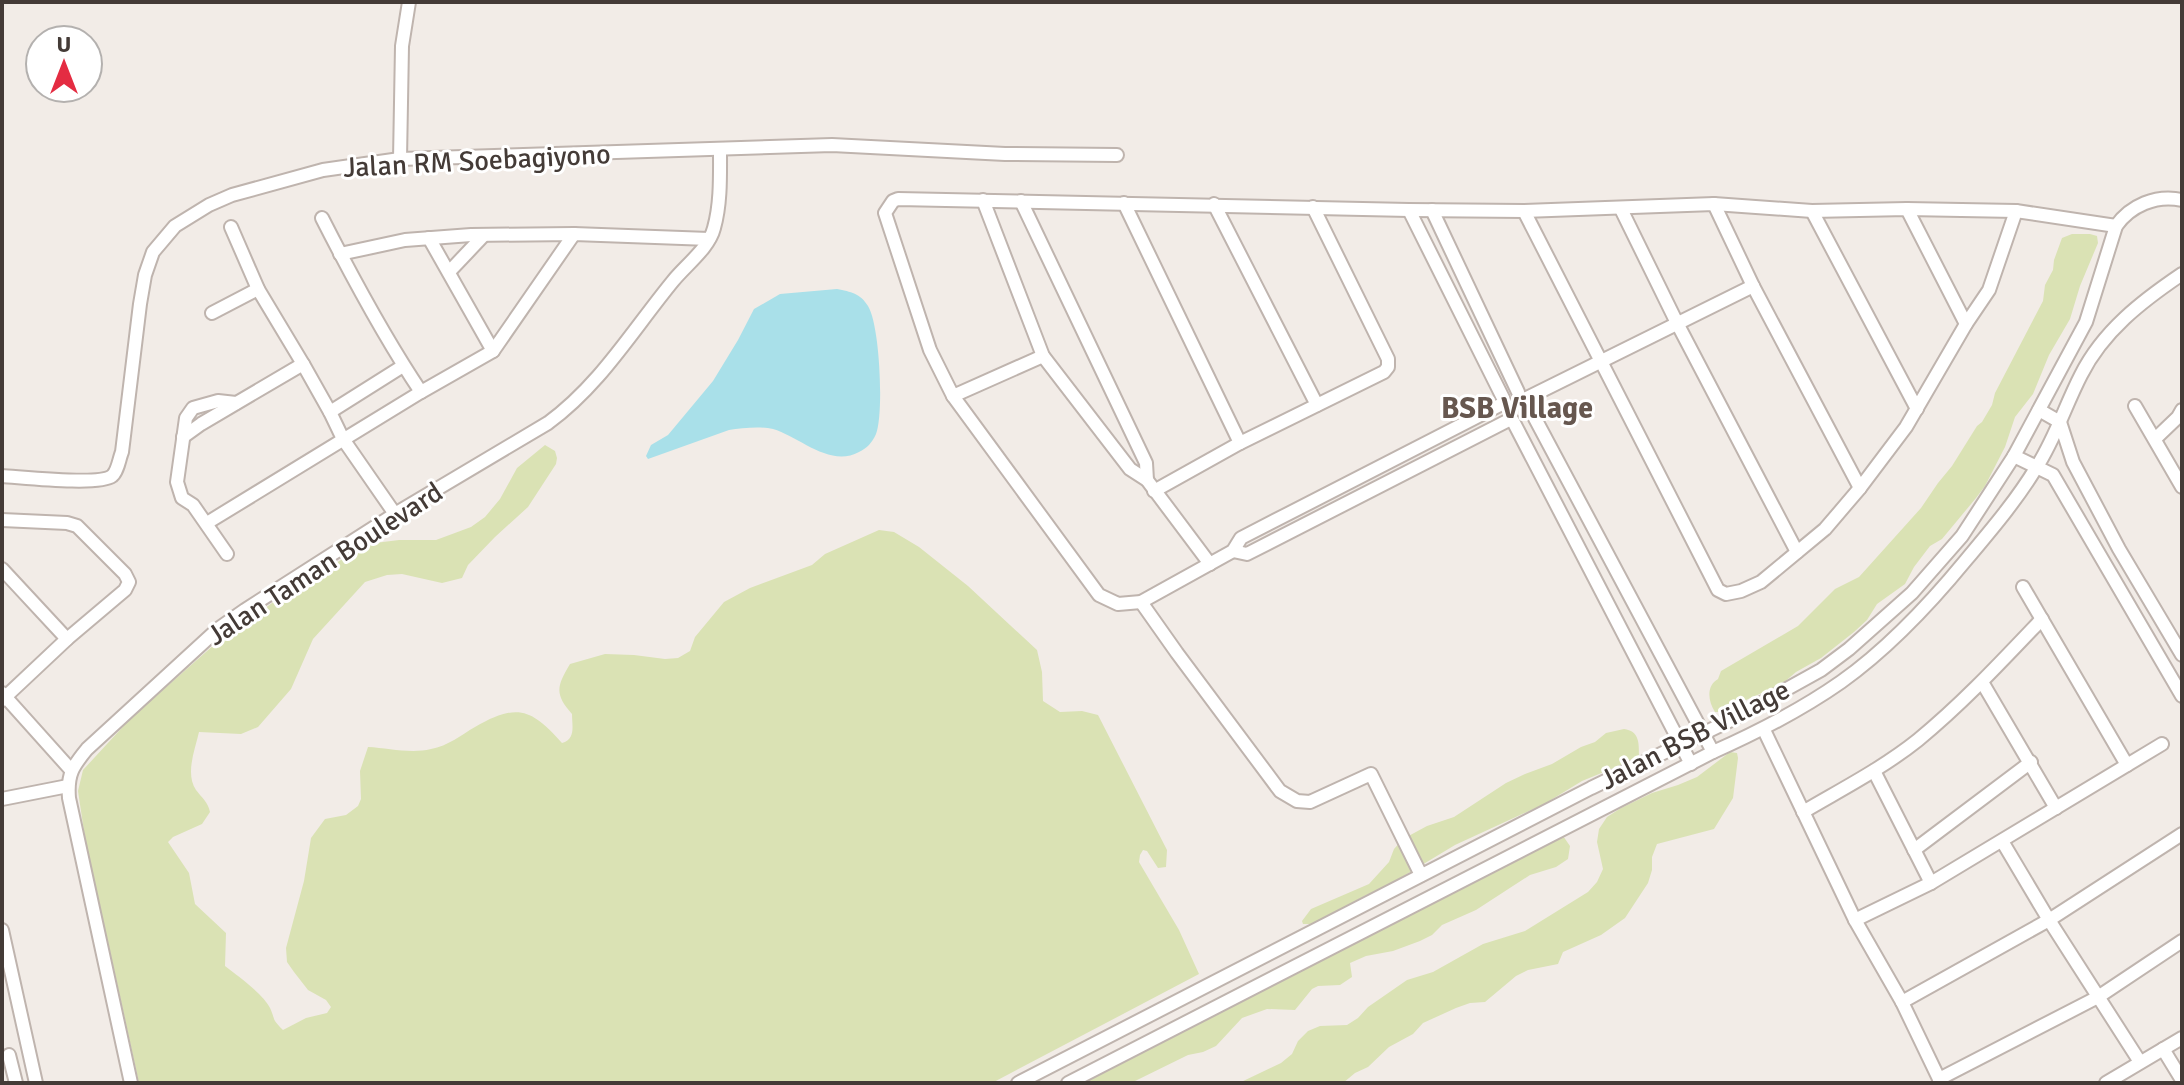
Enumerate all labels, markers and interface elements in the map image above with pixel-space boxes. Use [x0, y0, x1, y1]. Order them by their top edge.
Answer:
north arrow [24, 24, 104, 104]
text: U [57, 31, 71, 58]
street label: Jalan RM Soebagiyono [342, 137, 612, 185]
district label: BSB Village [1441, 390, 1593, 427]
street label: Jalan Taman Boulevard [201, 475, 449, 653]
street label: Jalan BSB Village [1595, 673, 1795, 797]

